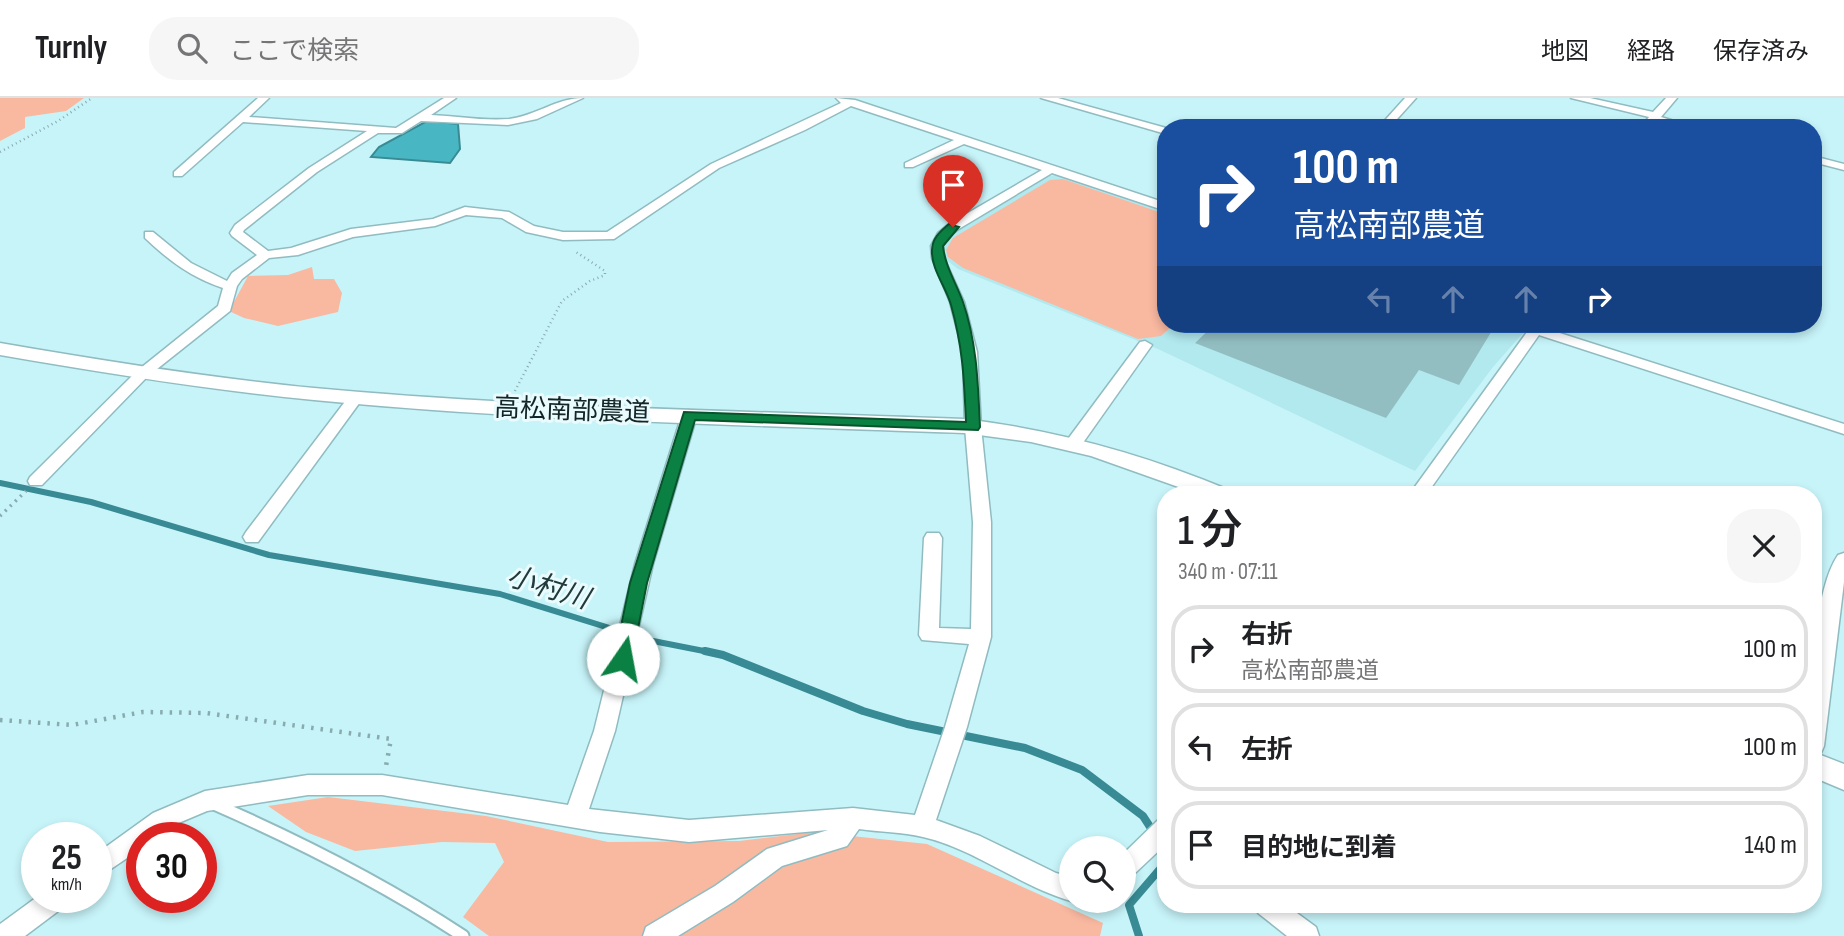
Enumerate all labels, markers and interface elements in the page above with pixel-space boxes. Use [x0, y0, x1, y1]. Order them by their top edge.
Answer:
search box [149, 17, 639, 80]
text: Turnly [35, 28, 107, 68]
icon: search [173, 29, 211, 67]
text: ここで検索 [229, 36, 359, 67]
text: 地図 [1541, 37, 1589, 66]
text: 経路 [1627, 37, 1675, 66]
text: 保存済み [1713, 37, 1809, 66]
text: 100 m [1293, 139, 1399, 198]
icon: right [1178, 147, 1269, 238]
pin [923, 155, 983, 227]
icon: arrive [934, 166, 972, 204]
text: 高松南部農道 [1293, 207, 1485, 246]
icon: left [1361, 280, 1399, 318]
icon: ahead [1434, 280, 1472, 318]
icon: ahead [1507, 280, 1545, 318]
icon: right [1580, 280, 1618, 318]
street label: 高松南部農道 [493, 393, 651, 429]
text: 1 分 [1178, 506, 1242, 557]
button: close [1727, 509, 1801, 583]
text: 340 m · 07:11 [1178, 558, 1278, 586]
water label: 小村川 [503, 560, 596, 617]
text: 右折 [1241, 620, 1293, 651]
position arrow [586, 622, 660, 696]
icon: right [1182, 630, 1220, 668]
text: 100 m [1744, 634, 1797, 665]
text: 高松南部農道 [1241, 657, 1379, 685]
icon: left [1182, 728, 1220, 766]
text: 100 m [1744, 732, 1797, 763]
text: 左折 [1241, 735, 1293, 766]
speed limit sign: 30 [126, 822, 217, 913]
icon: arrive [1182, 826, 1220, 864]
text: 140 m [1745, 830, 1797, 861]
text: 目的地に到着 [1241, 833, 1397, 864]
map controls [1059, 836, 1136, 913]
button: search [1059, 836, 1136, 913]
text: 25 [51, 837, 82, 880]
text: km/h [51, 874, 82, 895]

